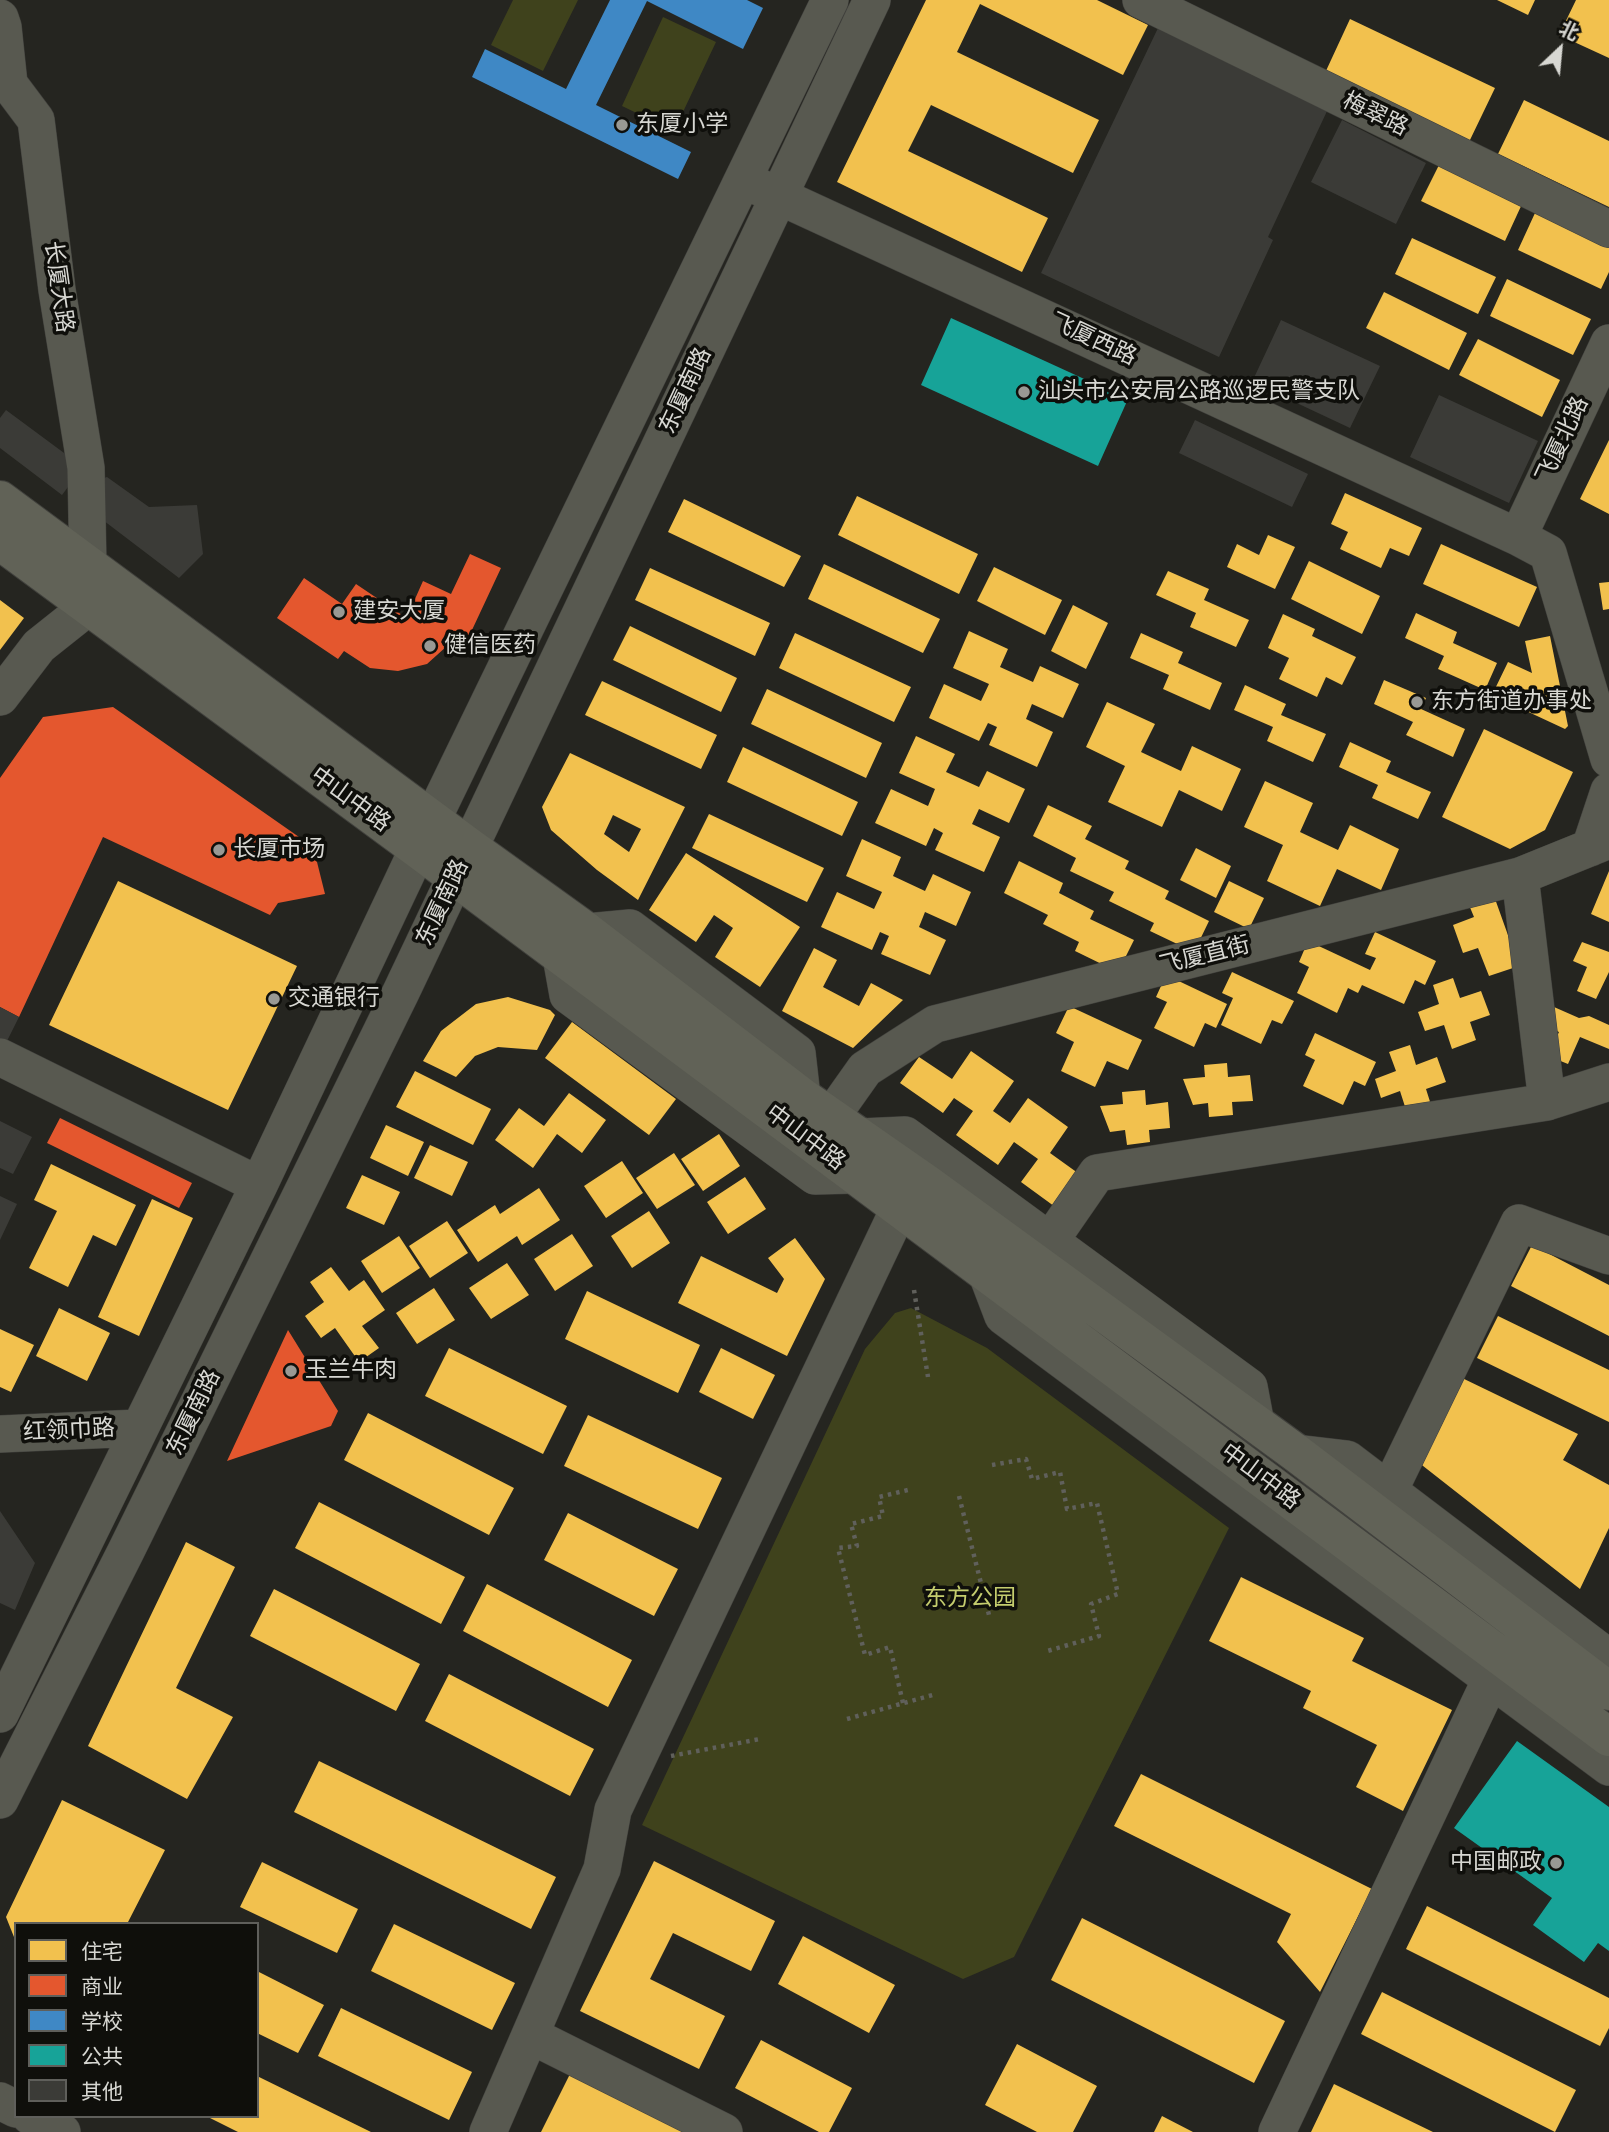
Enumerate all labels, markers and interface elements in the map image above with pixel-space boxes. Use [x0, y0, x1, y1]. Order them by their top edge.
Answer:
north arrow [1525, 14, 1595, 84]
text: 北 [1555, 14, 1583, 46]
street label: 梅翠路 [1338, 87, 1412, 143]
place label: 东厦小学 [636, 111, 728, 139]
marker: 东厦小学 [614, 117, 630, 133]
street label: 长厦大路 [38, 240, 78, 334]
street label: 飞厦西路 [1045, 308, 1141, 372]
street label: 东厦南路 [654, 343, 718, 439]
place label: 汕头市公安局公路巡逻民警支队 [1038, 378, 1360, 406]
marker: 汕头市公安局公路巡逻民警支队 [1016, 384, 1032, 400]
street label: 飞厦北路 [1531, 392, 1595, 488]
place label: 建安大厦 [353, 598, 445, 626]
marker: 建安大厦 [331, 604, 347, 620]
place label: 健信医药 [444, 632, 536, 660]
marker: 健信医药 [422, 638, 438, 654]
place label: 东方街道办事处 [1431, 688, 1592, 716]
marker: 东方街道办事处 [1409, 694, 1425, 710]
street label: 中山中路 [305, 762, 395, 838]
place label: 长厦市场 [233, 836, 325, 864]
marker: 长厦市场 [211, 842, 227, 858]
street label: 东厦南路 [411, 855, 475, 951]
street label: 飞厦直街 [1157, 931, 1253, 981]
place label: 交通银行 [288, 985, 380, 1013]
marker: 交通银行 [266, 991, 282, 1007]
street label: 中山中路 [760, 1099, 850, 1177]
place label: 玉兰牛肉 [305, 1357, 397, 1385]
marker: 玉兰牛肉 [283, 1363, 299, 1379]
street label: 东厦南路 [161, 1366, 227, 1460]
street label: 红领巾路 [22, 1415, 116, 1447]
street label: 中山中路 [1215, 1438, 1305, 1516]
park label: 东方公园 [924, 1585, 1016, 1613]
place label: 中国邮政 [1450, 1849, 1542, 1877]
marker: 中国邮政 [1548, 1855, 1564, 1871]
legend [14, 1922, 259, 2118]
text: 住宅 [81, 1937, 123, 1966]
text: 商业 [81, 1972, 123, 2001]
text: 学校 [81, 2007, 123, 2036]
text: 公共 [81, 2042, 123, 2071]
text: 其他 [81, 2077, 123, 2106]

